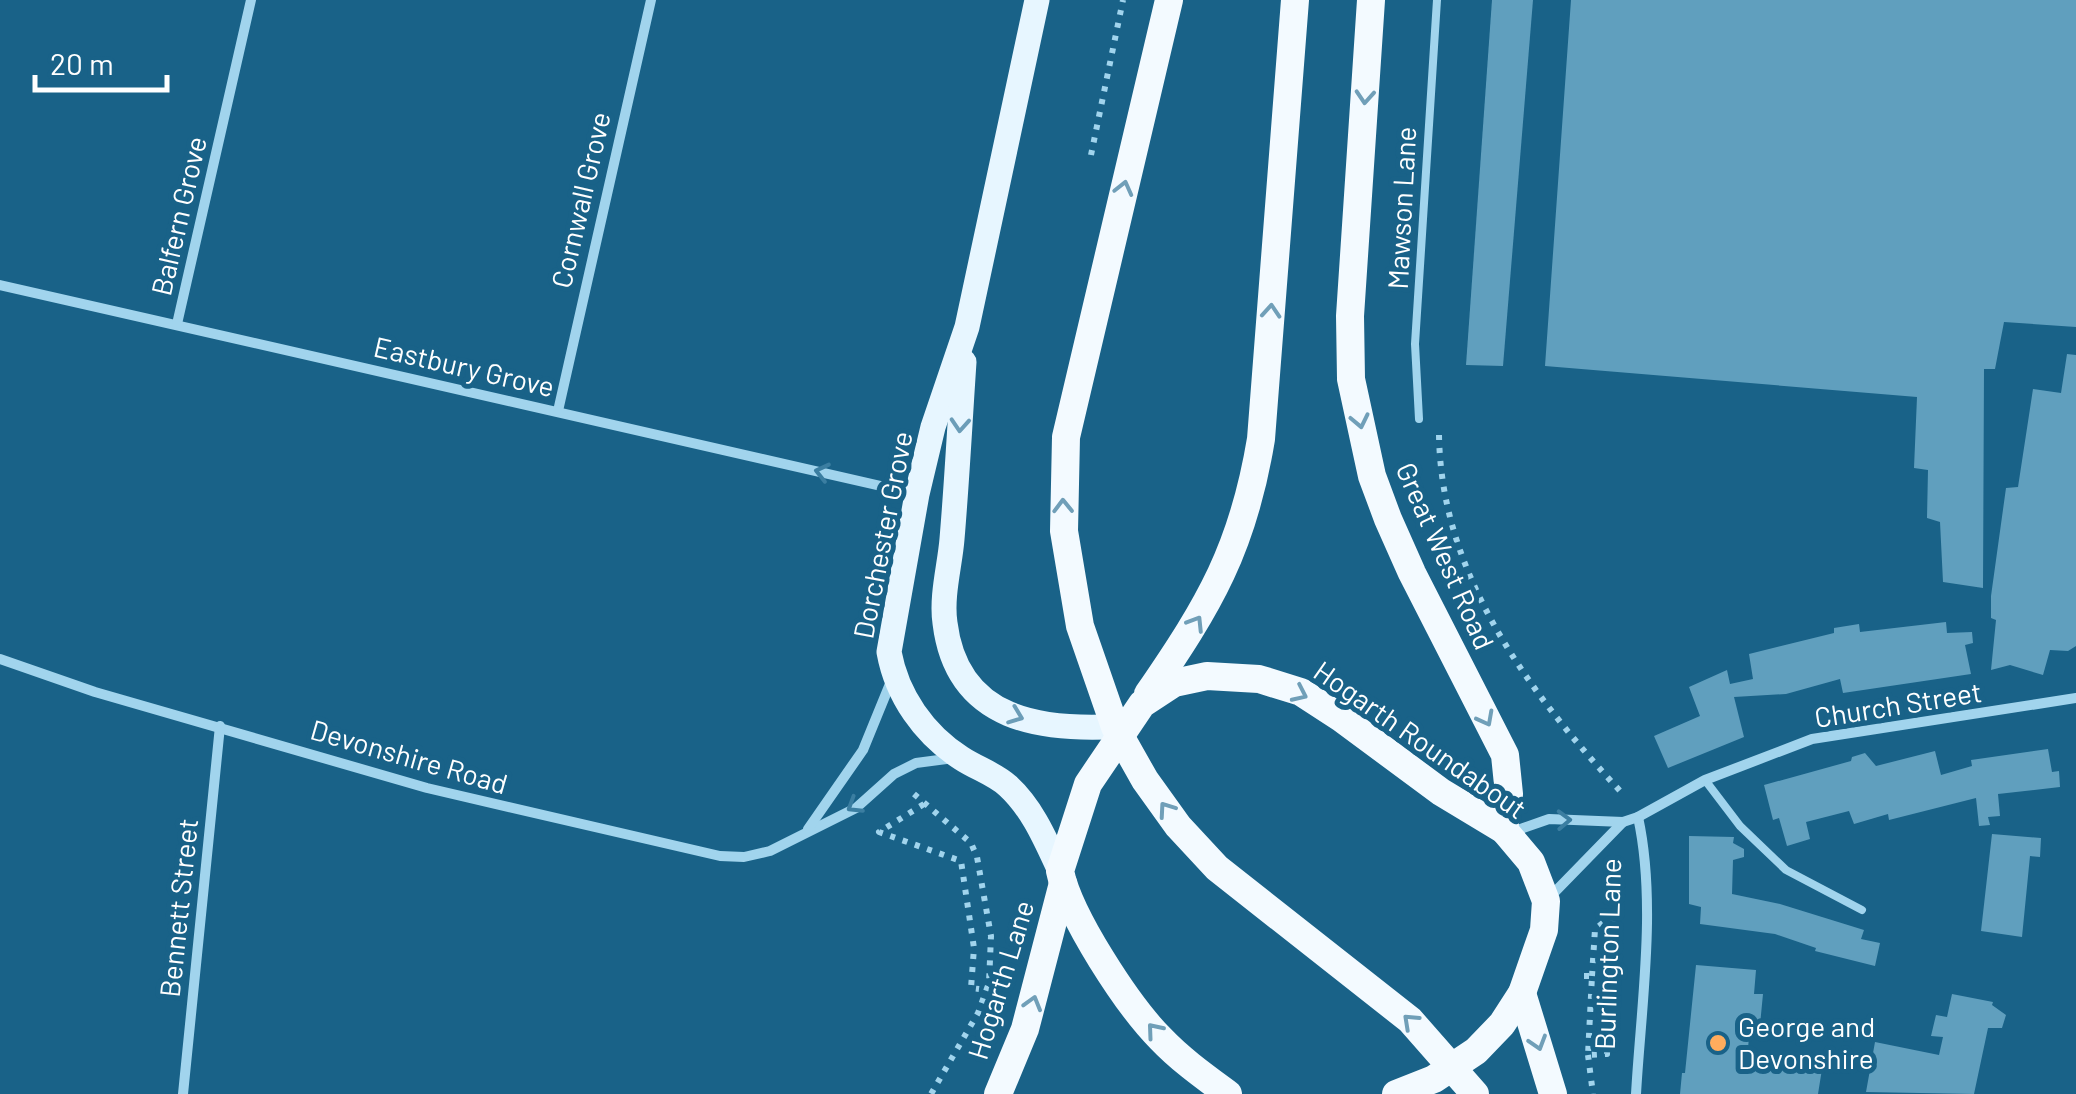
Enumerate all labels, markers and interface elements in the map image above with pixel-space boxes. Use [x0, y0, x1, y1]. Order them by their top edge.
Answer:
scale bar [35, 30, 168, 92]
text: 20 m [50, 45, 114, 81]
one-way arrow [1355, 90, 1376, 106]
street label: Cornwall Grove [543, 108, 617, 291]
street label: Mawson Lane [1380, 126, 1422, 290]
street label: Balfern Grove [143, 133, 213, 299]
one-way arrow [1112, 180, 1133, 197]
one-way arrow [1260, 303, 1282, 319]
street label: Eastbury Grove [371, 329, 558, 403]
one-way arrow [1348, 412, 1369, 429]
one-way arrow [950, 417, 971, 433]
street label: Dorchester Grove [845, 428, 919, 641]
street label: Great West Road [1390, 457, 1502, 654]
one-way arrow [814, 463, 831, 484]
one-way arrow [1053, 498, 1074, 514]
one-way arrow [1184, 615, 1203, 633]
street label: Hogarth Roundabout [1308, 653, 1533, 825]
street label: Church Street [1812, 674, 1984, 734]
one-way arrow [1289, 682, 1307, 702]
one-way arrow [1007, 704, 1024, 724]
one-way arrow [1473, 708, 1493, 726]
street label: Devonshire Road [307, 712, 512, 800]
one-way arrow [846, 794, 864, 813]
one-way arrow [1160, 802, 1178, 821]
one-way arrow [1556, 809, 1572, 830]
street label: Bennett Street [152, 817, 204, 999]
street label: Burlington Lane [1587, 858, 1627, 1050]
street label: Hogarth Lane [960, 896, 1040, 1063]
one-way arrow [1021, 995, 1042, 1012]
place label: George and Devonshire [1738, 1009, 1875, 1075]
one-way arrow [1404, 1015, 1422, 1033]
one-way arrow [1148, 1024, 1166, 1042]
marker: George and Devonshire [1707, 1032, 1729, 1054]
one-way arrow [1526, 1034, 1547, 1051]

